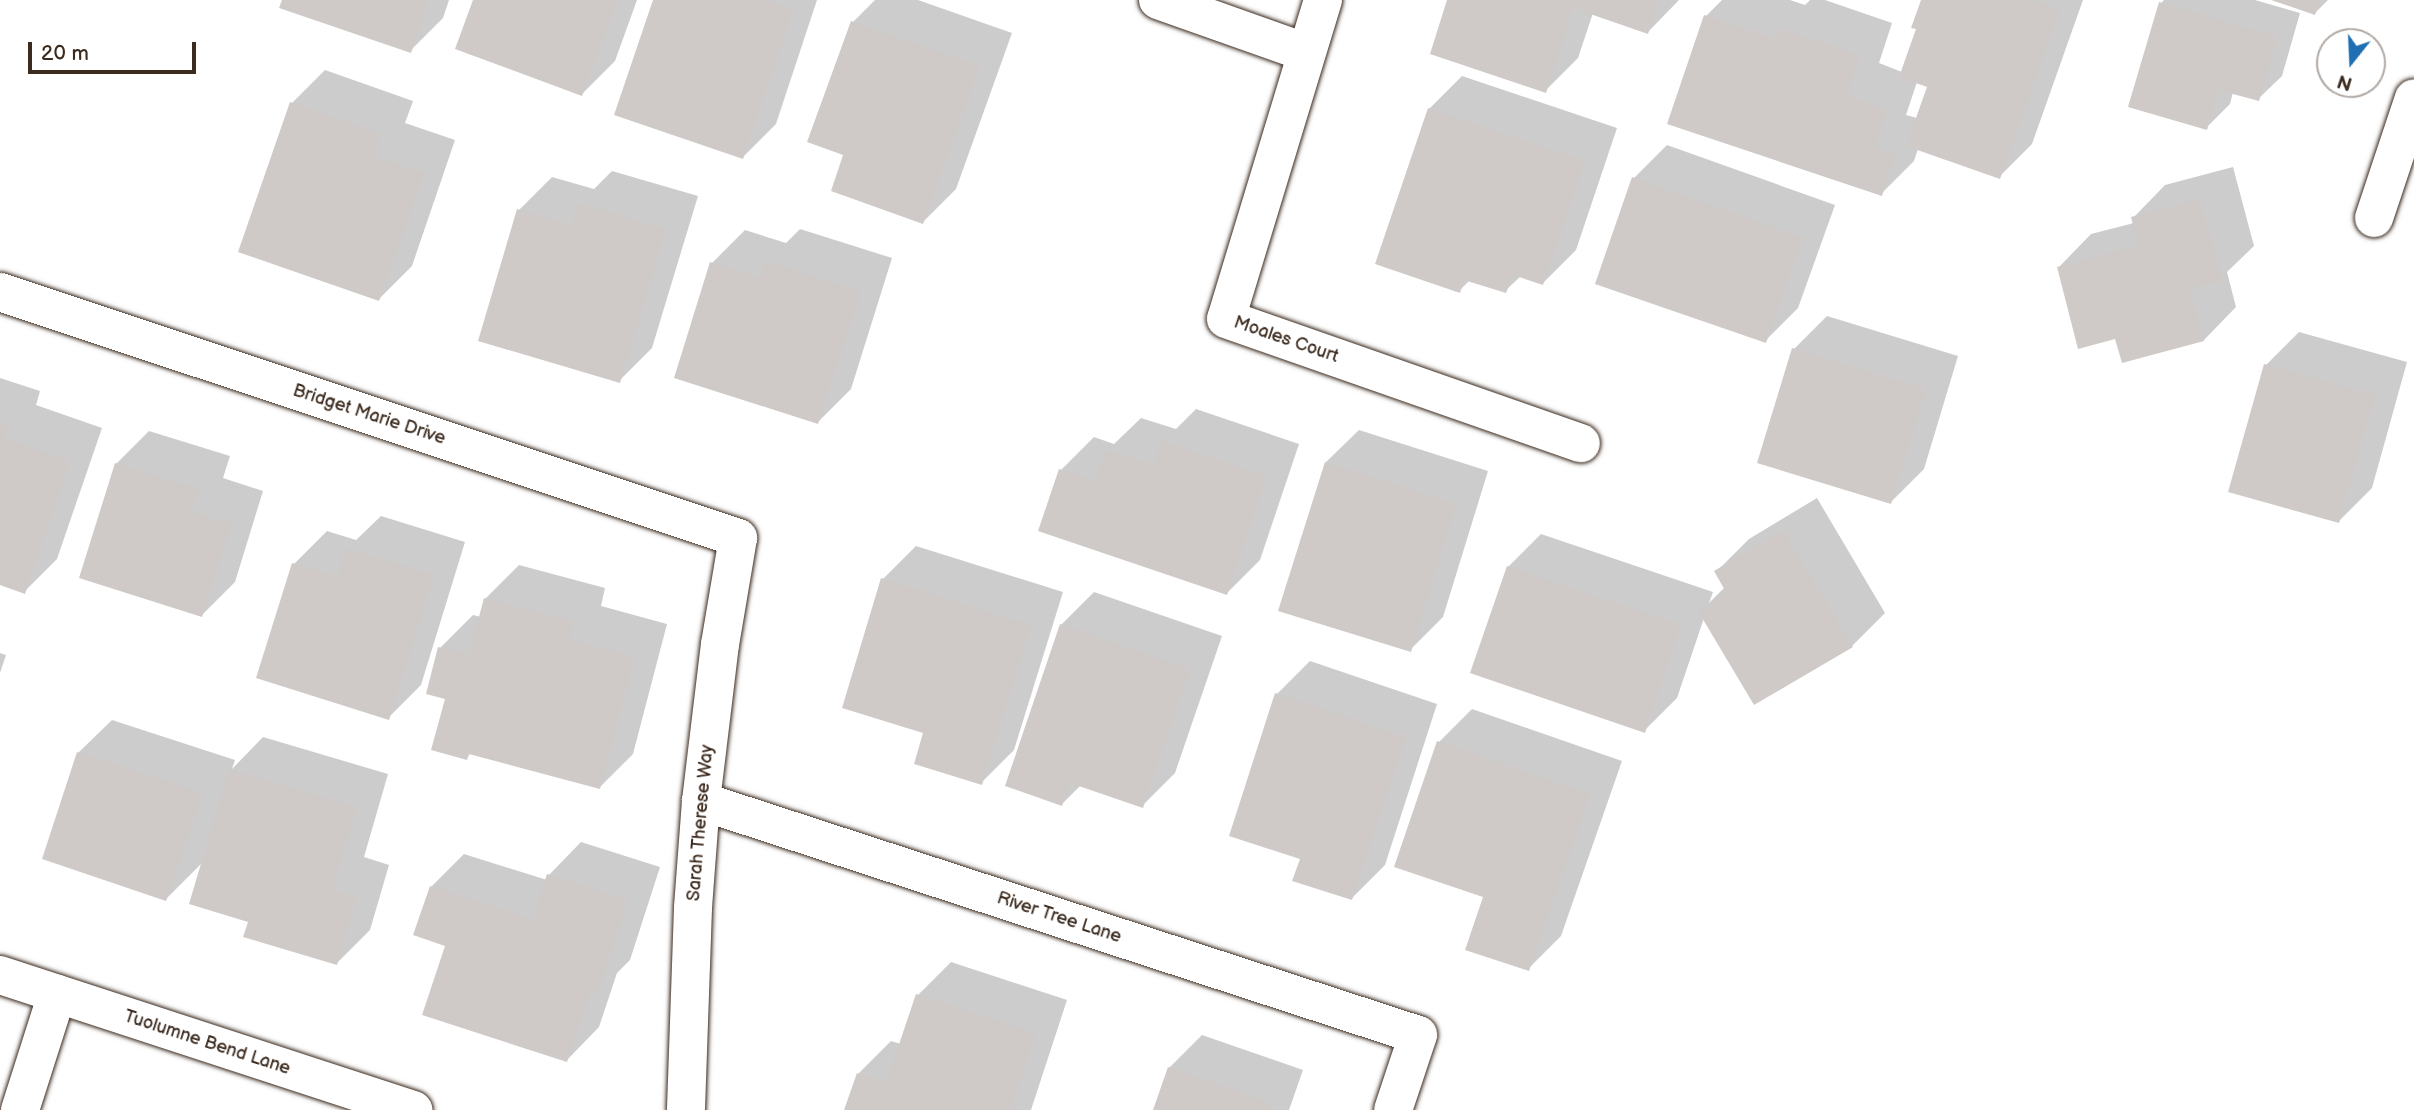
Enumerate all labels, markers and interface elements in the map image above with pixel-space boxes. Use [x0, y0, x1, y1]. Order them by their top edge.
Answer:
scale bar [32, 28, 200, 72]
north arrow [2316, 28, 2386, 98]
text: 20 m [41, 41, 89, 66]
text: N [2335, 68, 2355, 95]
street label: Moales Court [1231, 312, 1341, 368]
street label: Bridget Marie Drive [290, 380, 448, 450]
street label: Sarah Therese Way [683, 743, 719, 903]
street label: River Tree Lane [994, 888, 1124, 948]
street label: Tuolumne Bend Lane [121, 1006, 293, 1080]

